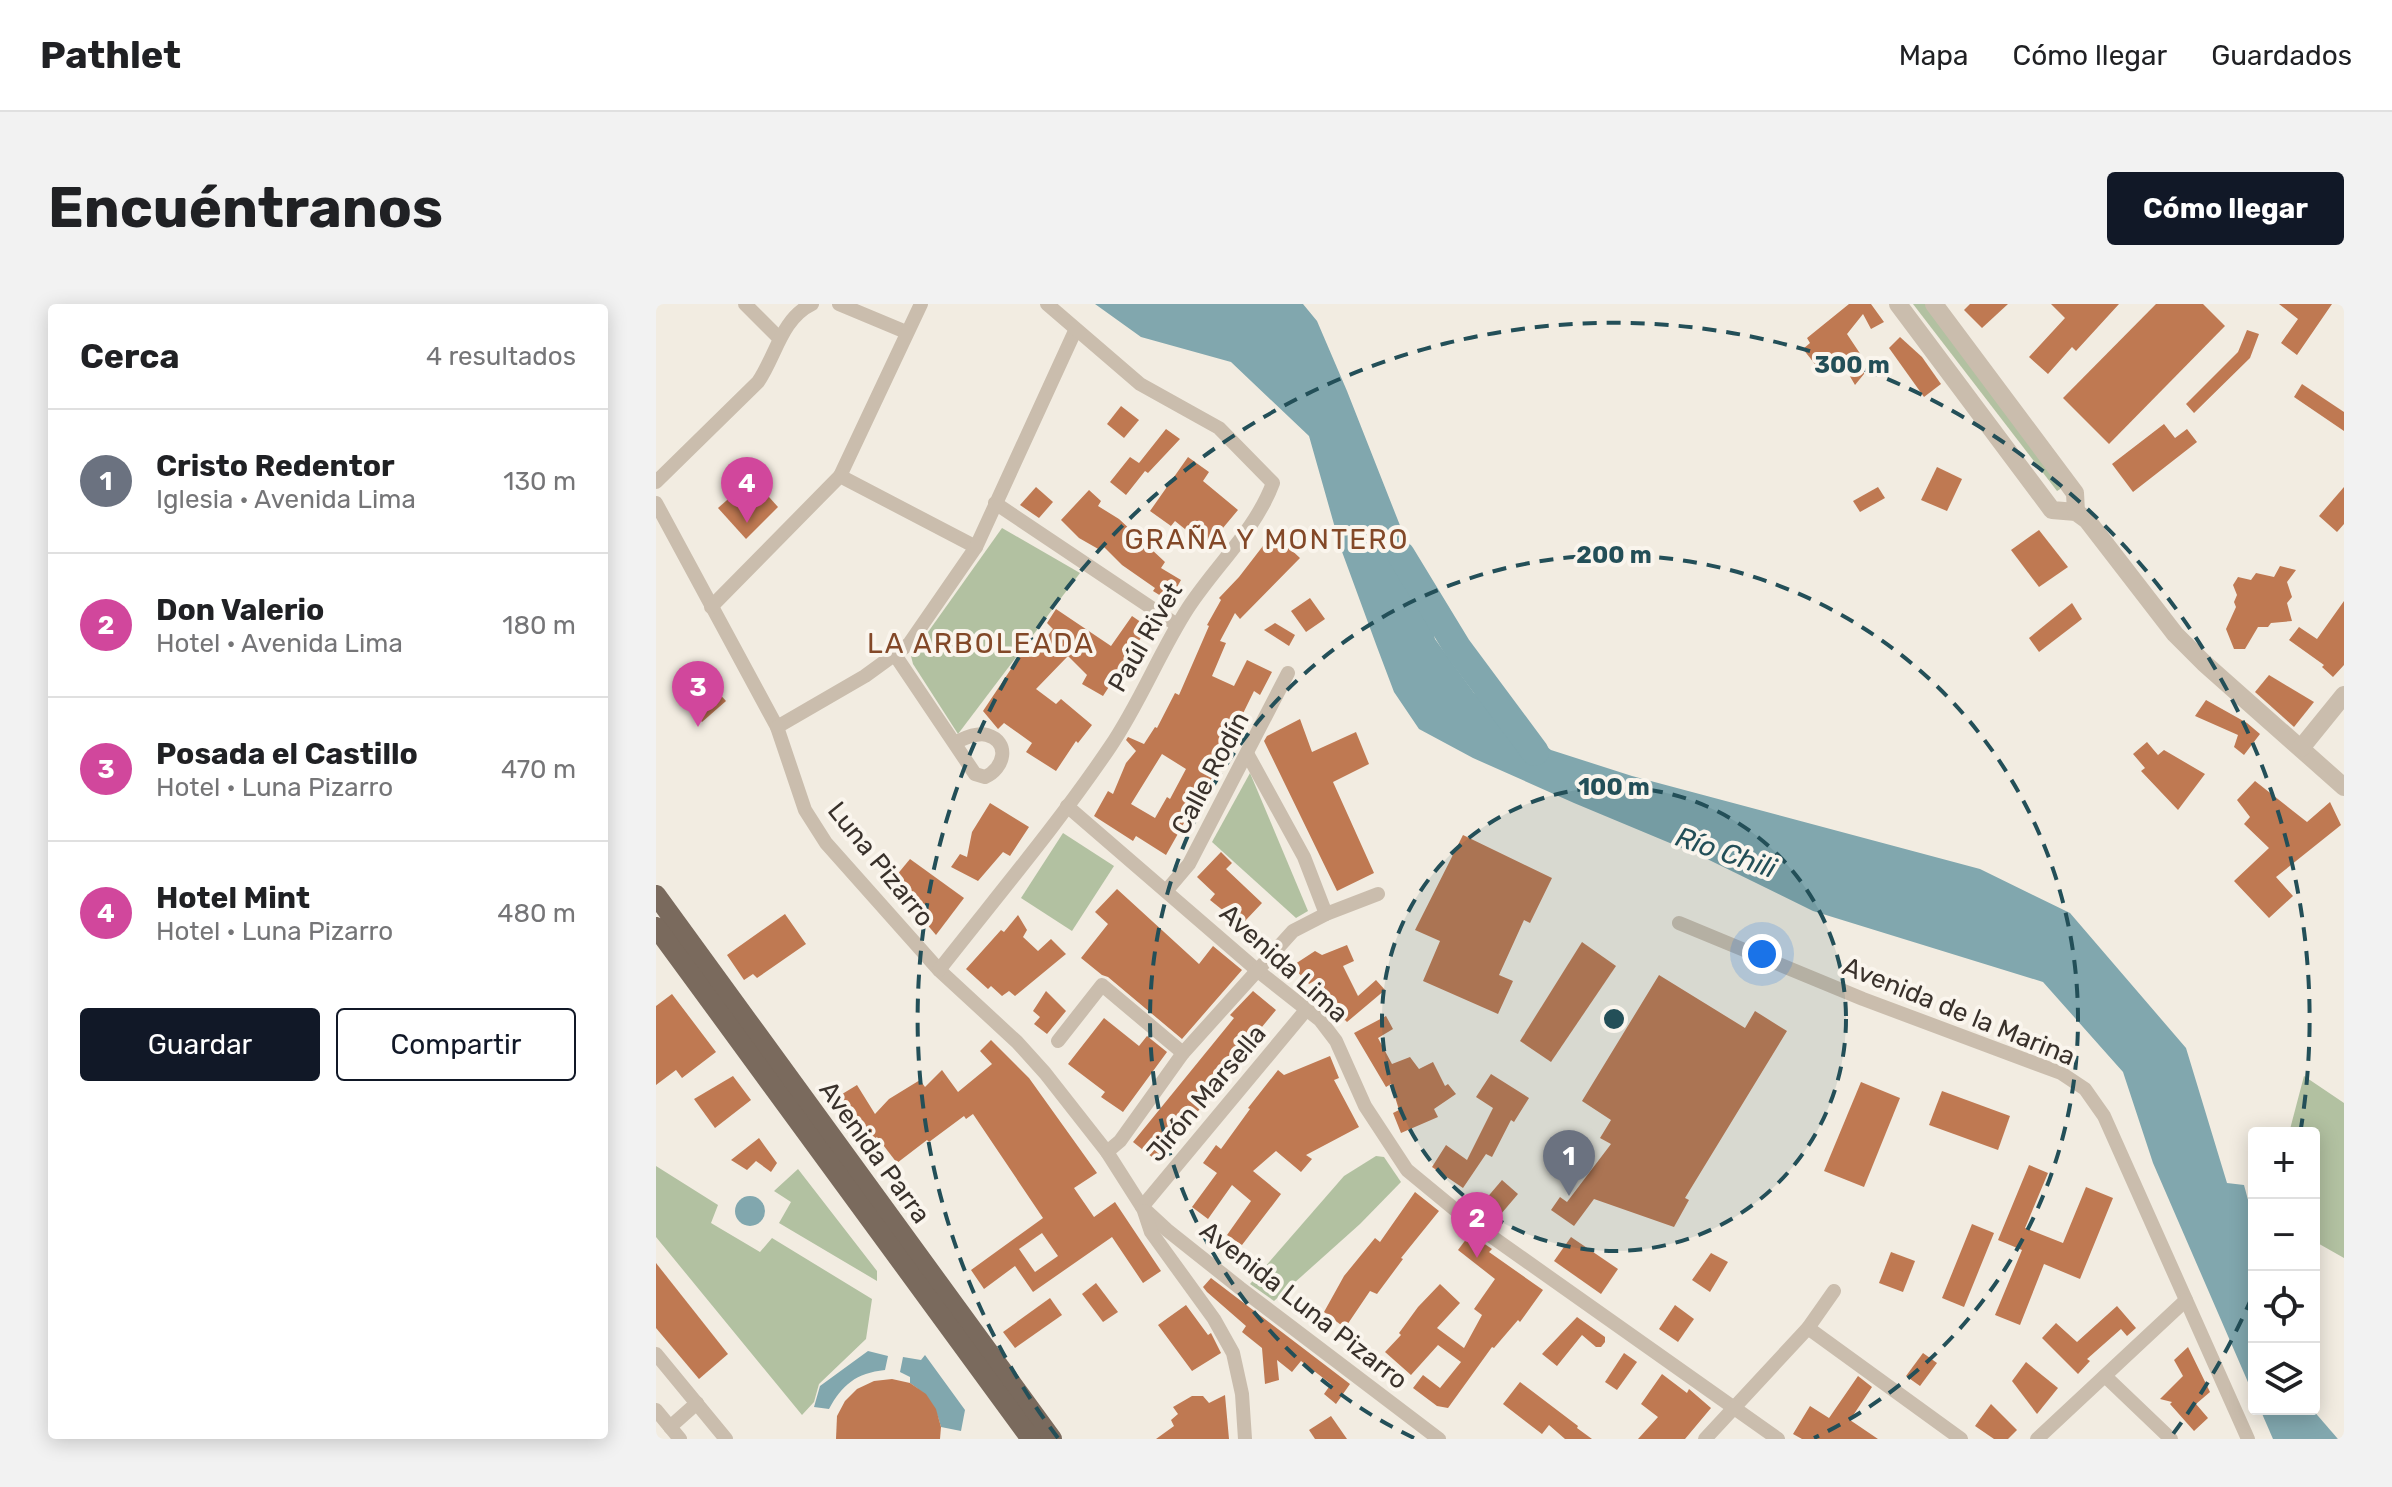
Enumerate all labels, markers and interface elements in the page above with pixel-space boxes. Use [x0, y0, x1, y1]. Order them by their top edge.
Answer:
text: Pathlet [40, 32, 181, 78]
text: Mapa [1899, 39, 1968, 72]
text: Cómo llegar [2012, 39, 2167, 72]
text: Guardados [2211, 39, 2352, 72]
button: Cómo llegar [2107, 172, 2344, 245]
text: Encuéntranos [48, 175, 443, 241]
text: Cerca [80, 336, 179, 377]
text: 4 resultados [426, 341, 576, 372]
text: 300 m [1814, 351, 1890, 379]
text: Cristo Redentor [156, 448, 395, 484]
pin: 4 [721, 457, 773, 523]
text: 1 [100, 466, 112, 497]
text: 130 m [503, 466, 576, 497]
text: Iglesia · Avenida Lima [156, 484, 416, 515]
district label: GRAÑA Y MONTERO [1125, 523, 1409, 556]
text: 200 m [1576, 541, 1652, 569]
street label: Paúl Rivet [1102, 577, 1189, 697]
text: Don Valerio [156, 592, 324, 628]
text: 2 [98, 610, 114, 641]
text: 180 m [502, 610, 576, 641]
district label: LA ARBOLEADA [867, 627, 1095, 660]
text: Hotel · Avenida Lima [156, 628, 403, 659]
pin: 3 [672, 661, 724, 727]
street label: Calle Rodín [1165, 707, 1256, 840]
text: Posada el Castillo [156, 736, 418, 772]
text: 3 [97, 754, 115, 785]
text: 470 m [501, 754, 576, 785]
text: Hotel · Luna Pizarro [156, 772, 393, 803]
text: 100 m [1578, 773, 1650, 801]
street label: Luna Pizarro [821, 796, 940, 933]
water label: Río Chili [1671, 820, 1782, 885]
text: Hotel Mint [156, 880, 310, 916]
text: 4 [97, 898, 115, 929]
text: 480 m [497, 898, 576, 929]
street label: Avenida Lima [1213, 898, 1354, 1029]
text: Hotel · Luna Pizarro [156, 916, 393, 947]
your location [1742, 934, 1782, 974]
street label: Avenida de la Marina [1838, 951, 2080, 1072]
centre of rings [1600, 1005, 1628, 1033]
button: Guardar [80, 1008, 320, 1081]
button: Compartir [336, 1008, 576, 1081]
street label: Jirón Marsella [1140, 1019, 1273, 1168]
street label: Avenida Parra [813, 1075, 937, 1229]
map controls [2248, 1127, 2320, 1415]
button: + [2248, 1127, 2320, 1199]
pin: 1 [1543, 1130, 1595, 1196]
pin: 2 [1451, 1192, 1503, 1258]
button: − [2248, 1199, 2320, 1271]
street label: Avenida Luna Pizarro [1194, 1215, 1414, 1396]
button: locate [2248, 1271, 2320, 1343]
button: layers [2248, 1343, 2320, 1415]

